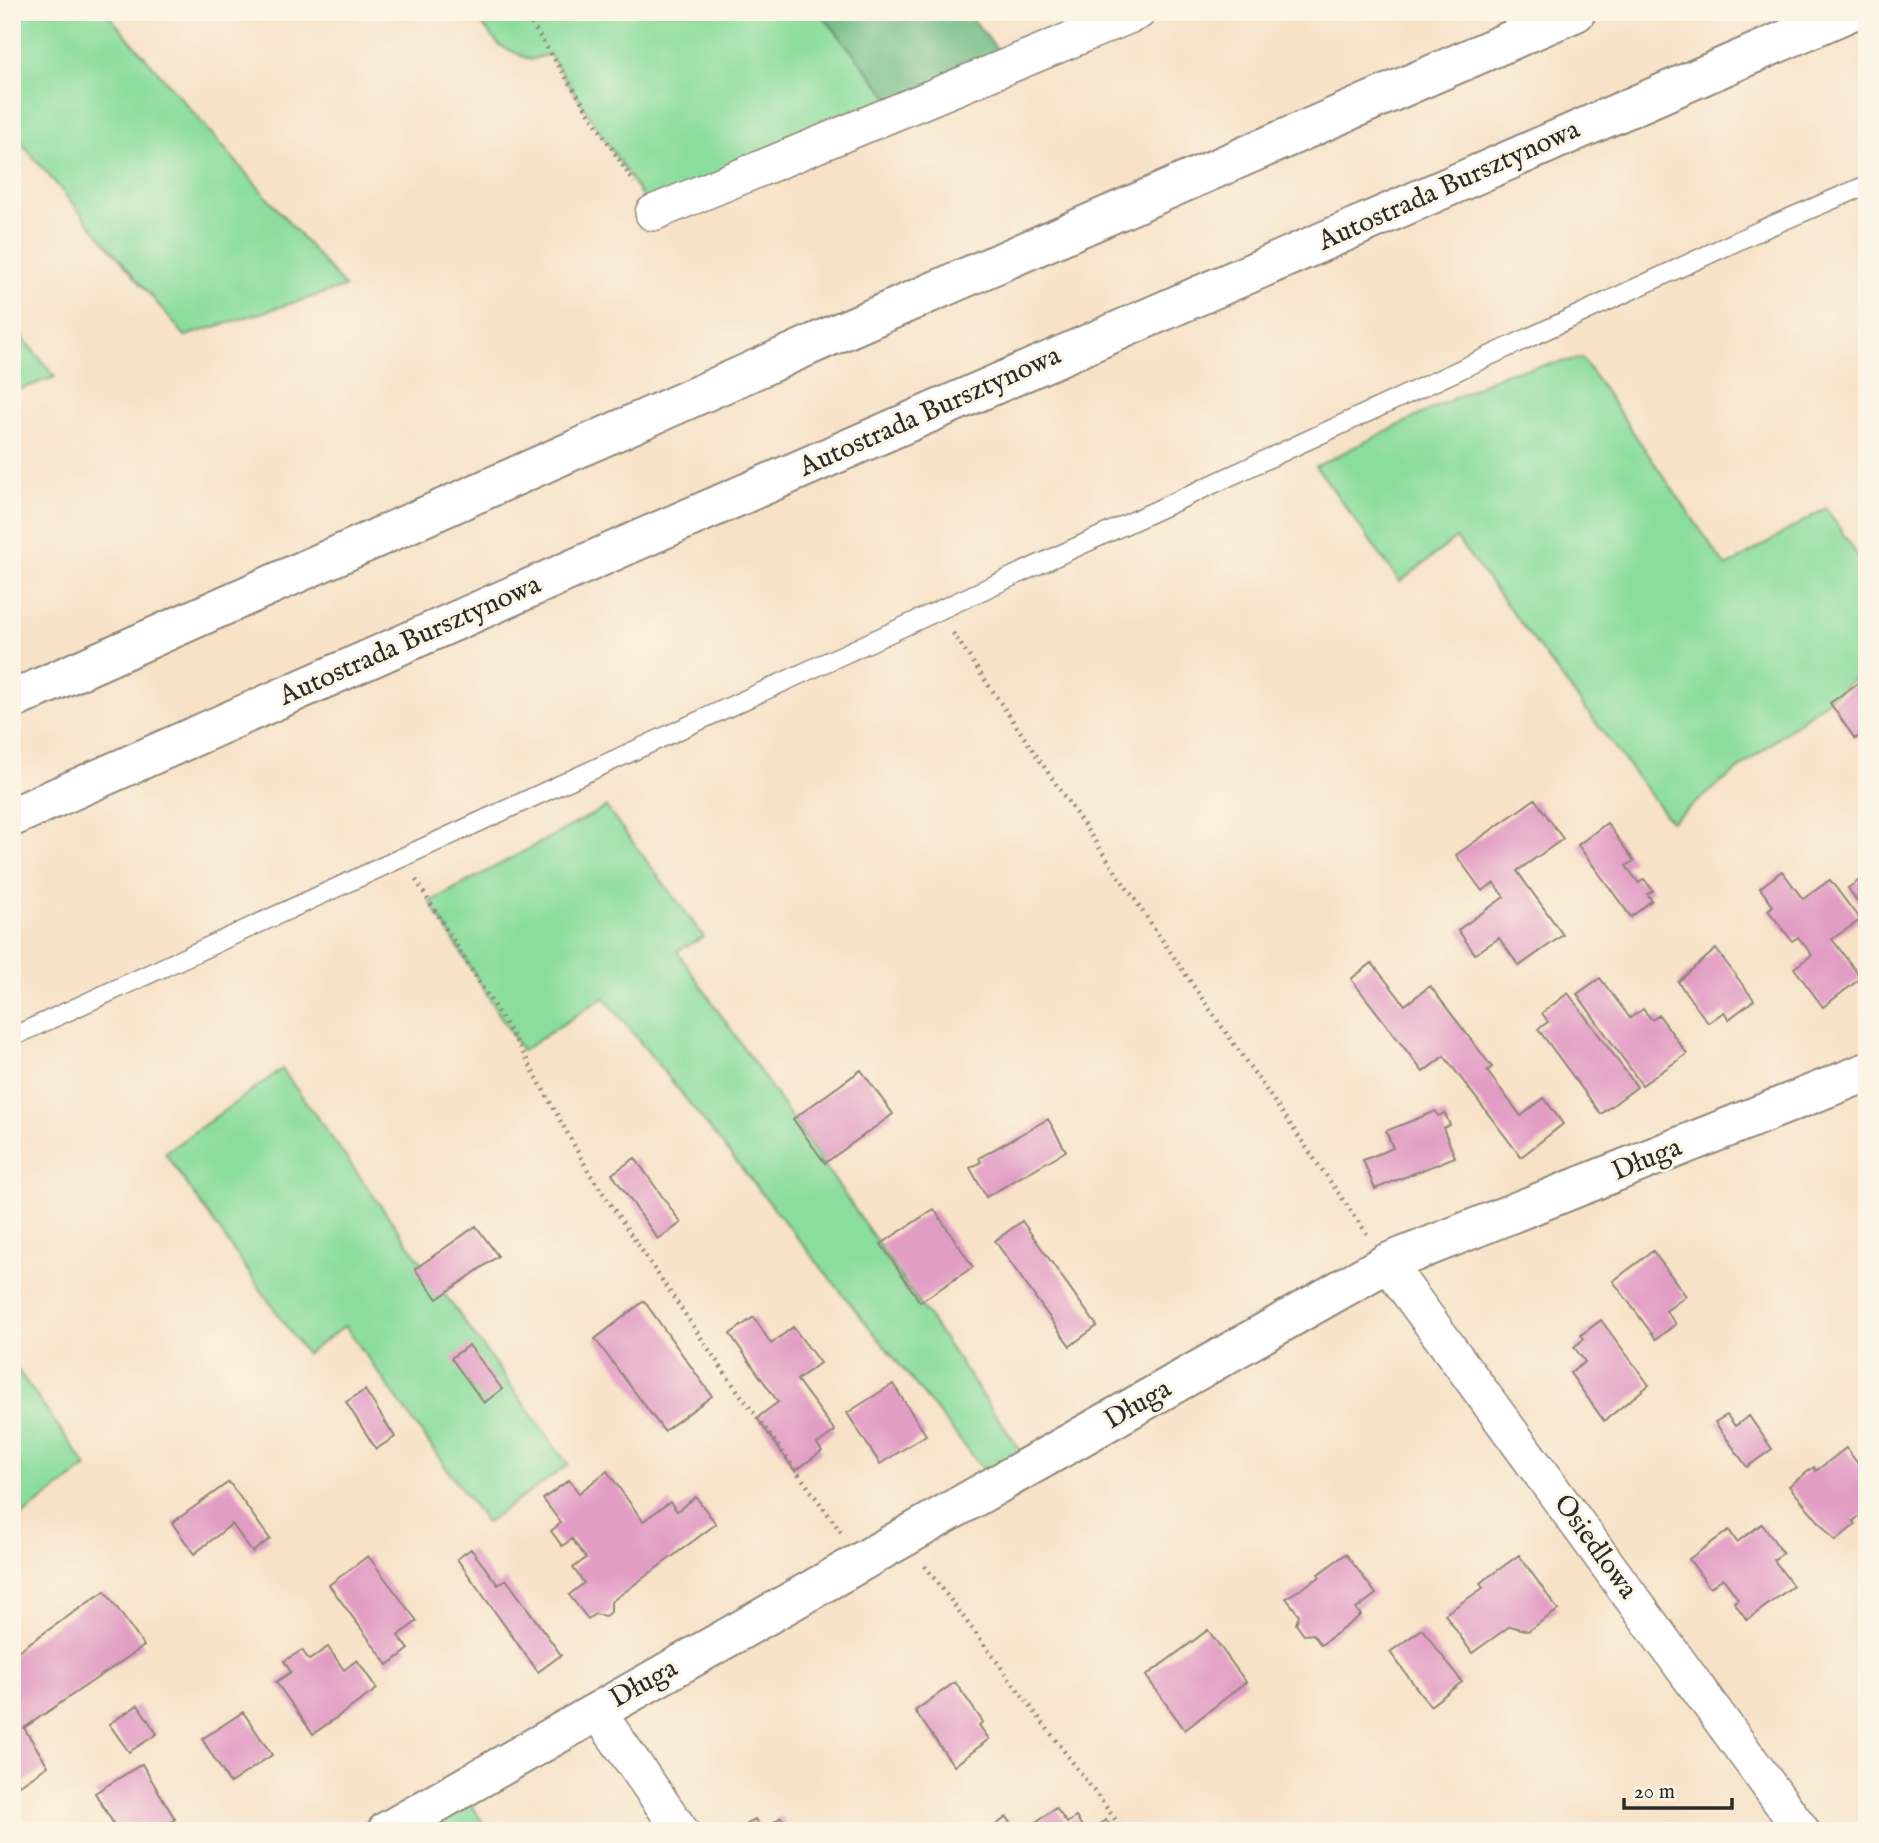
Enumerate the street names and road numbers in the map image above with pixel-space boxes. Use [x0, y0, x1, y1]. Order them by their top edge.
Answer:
street label: Autostrada Bursztynowa [1312, 112, 1586, 260]
street label: Autostrada Bursztynowa [793, 338, 1067, 486]
street label: Autostrada Bursztynowa [273, 567, 547, 715]
street label: Długa [1607, 1130, 1688, 1190]
street label: Długa [1098, 1371, 1179, 1438]
street label: Osiedlowa [1545, 1488, 1645, 1607]
street label: Długa [604, 1651, 685, 1717]

